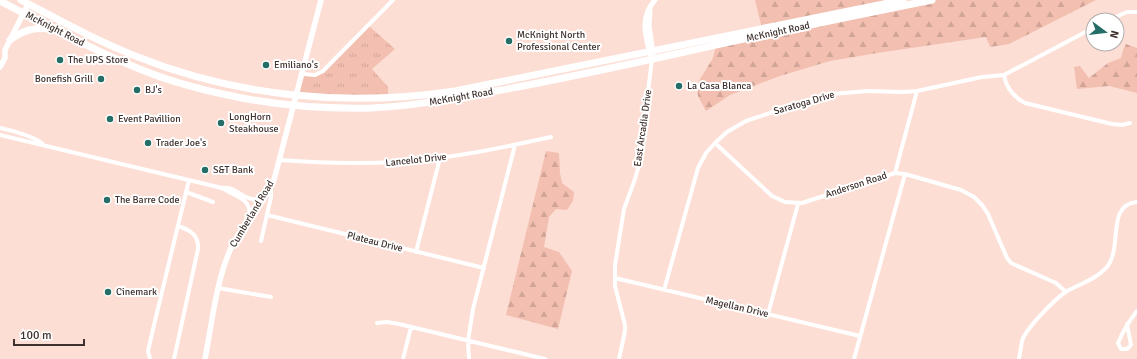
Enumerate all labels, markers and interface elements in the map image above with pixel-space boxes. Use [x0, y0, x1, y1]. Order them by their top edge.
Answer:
street label: McKnight Road [23, 9, 87, 49]
north arrow [1085, 12, 1125, 52]
street label: McKnight Road [745, 19, 811, 45]
place label: McKnight North Professional Center [517, 29, 601, 53]
text: N [1107, 29, 1121, 40]
marker: McKnight North Professional Center [504, 36, 514, 46]
place label: The UPS Store [68, 54, 128, 66]
marker: The UPS Store [55, 55, 65, 65]
place label: Emiliano's [274, 59, 319, 71]
marker: Emiliano's [261, 60, 271, 70]
place label: Bonefish Grill [35, 73, 93, 85]
marker: Bonefish Grill [96, 74, 106, 84]
place label: La Casa Blanca [687, 80, 751, 92]
marker: La Casa Blanca [674, 81, 684, 91]
place label: BJ's [145, 84, 163, 96]
marker: BJ's [132, 85, 142, 95]
street label: McKnight Road [428, 85, 494, 109]
street label: East Arcadia Drive [632, 89, 654, 167]
street label: Saratoga Drive [772, 89, 836, 117]
place label: LongHorn Steakhouse [229, 111, 279, 135]
place label: Event Pavillion [118, 113, 181, 125]
marker: Event Pavillion [105, 114, 115, 124]
marker: LongHorn Steakhouse [216, 118, 226, 128]
place label: Trader Joe's [156, 137, 207, 149]
marker: Trader Joe's [143, 138, 153, 148]
street label: Lancelot Drive [385, 151, 447, 169]
place label: S&T Bank [213, 164, 253, 176]
marker: S&T Bank [200, 165, 210, 175]
street label: Anderson Road [824, 169, 888, 201]
street label: Cumberland Road [227, 178, 277, 250]
place label: The Barre Code [115, 194, 180, 206]
marker: The Barre Code [102, 195, 112, 205]
street label: Plateau Drive [346, 229, 404, 255]
place label: Cinemark [116, 286, 157, 298]
marker: Cinemark [103, 287, 113, 297]
street label: Magellan Drive [704, 294, 770, 320]
scale bar [14, 321, 84, 347]
text: 100 m [20, 328, 52, 343]

